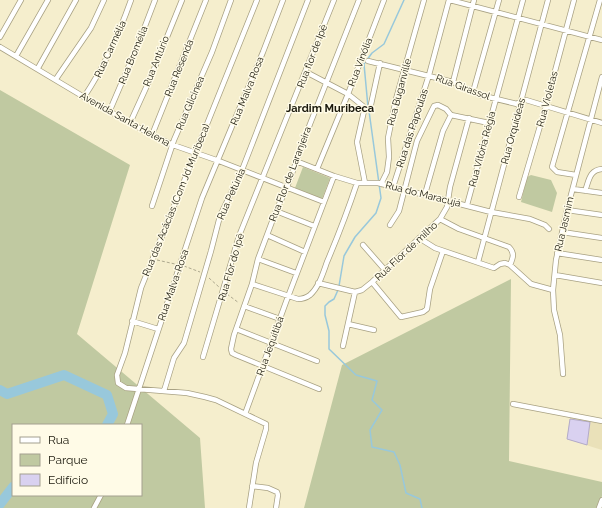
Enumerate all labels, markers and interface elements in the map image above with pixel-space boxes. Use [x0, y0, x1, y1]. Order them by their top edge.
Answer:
street label: Rua Carmélia [92, 19, 128, 79]
street label: Rua flor de Ipê [295, 23, 329, 89]
street label: Rua Bromélia [116, 24, 150, 86]
street label: Rua Antúrio [141, 34, 171, 88]
street label: Rua Vinólia [346, 36, 374, 88]
street label: Rua Resenda [163, 38, 195, 98]
street label: Rua Malva Rosa [228, 55, 266, 127]
street label: Rua Buganville [385, 57, 413, 127]
street label: Rua Violetas [534, 70, 560, 128]
street label: Rua Girassol [434, 72, 492, 102]
street label: Rua Glicinea [174, 74, 206, 132]
street label: Rua das Papoulas [394, 87, 430, 169]
street label: Avenida Santa Helena [78, 90, 172, 148]
street label: Rua Orquídeas [499, 97, 527, 165]
district label: Jardim Muribeca [286, 102, 374, 115]
street label: Rua Vitória Régia [467, 110, 497, 188]
street label: Rua das Acácias (Com Jd Muribeca) [140, 122, 212, 278]
street label: Rua Flor de Laranjeira [267, 125, 313, 223]
street label: Rua Petúnia [215, 167, 247, 221]
street label: Rua do Maracujá [384, 179, 462, 209]
street label: Rua Jasmim [552, 196, 576, 252]
street label: Rua Flor de milho [373, 219, 440, 283]
street label: Rua Flor do Ipê [216, 232, 246, 302]
street label: Rua Malva-Rosa [156, 248, 190, 322]
street label: Rua Jequitibá [254, 315, 286, 377]
legend [12, 424, 142, 496]
text: Rua [48, 433, 69, 447]
text: Parque [48, 453, 88, 467]
text: Edifício [48, 473, 88, 487]

